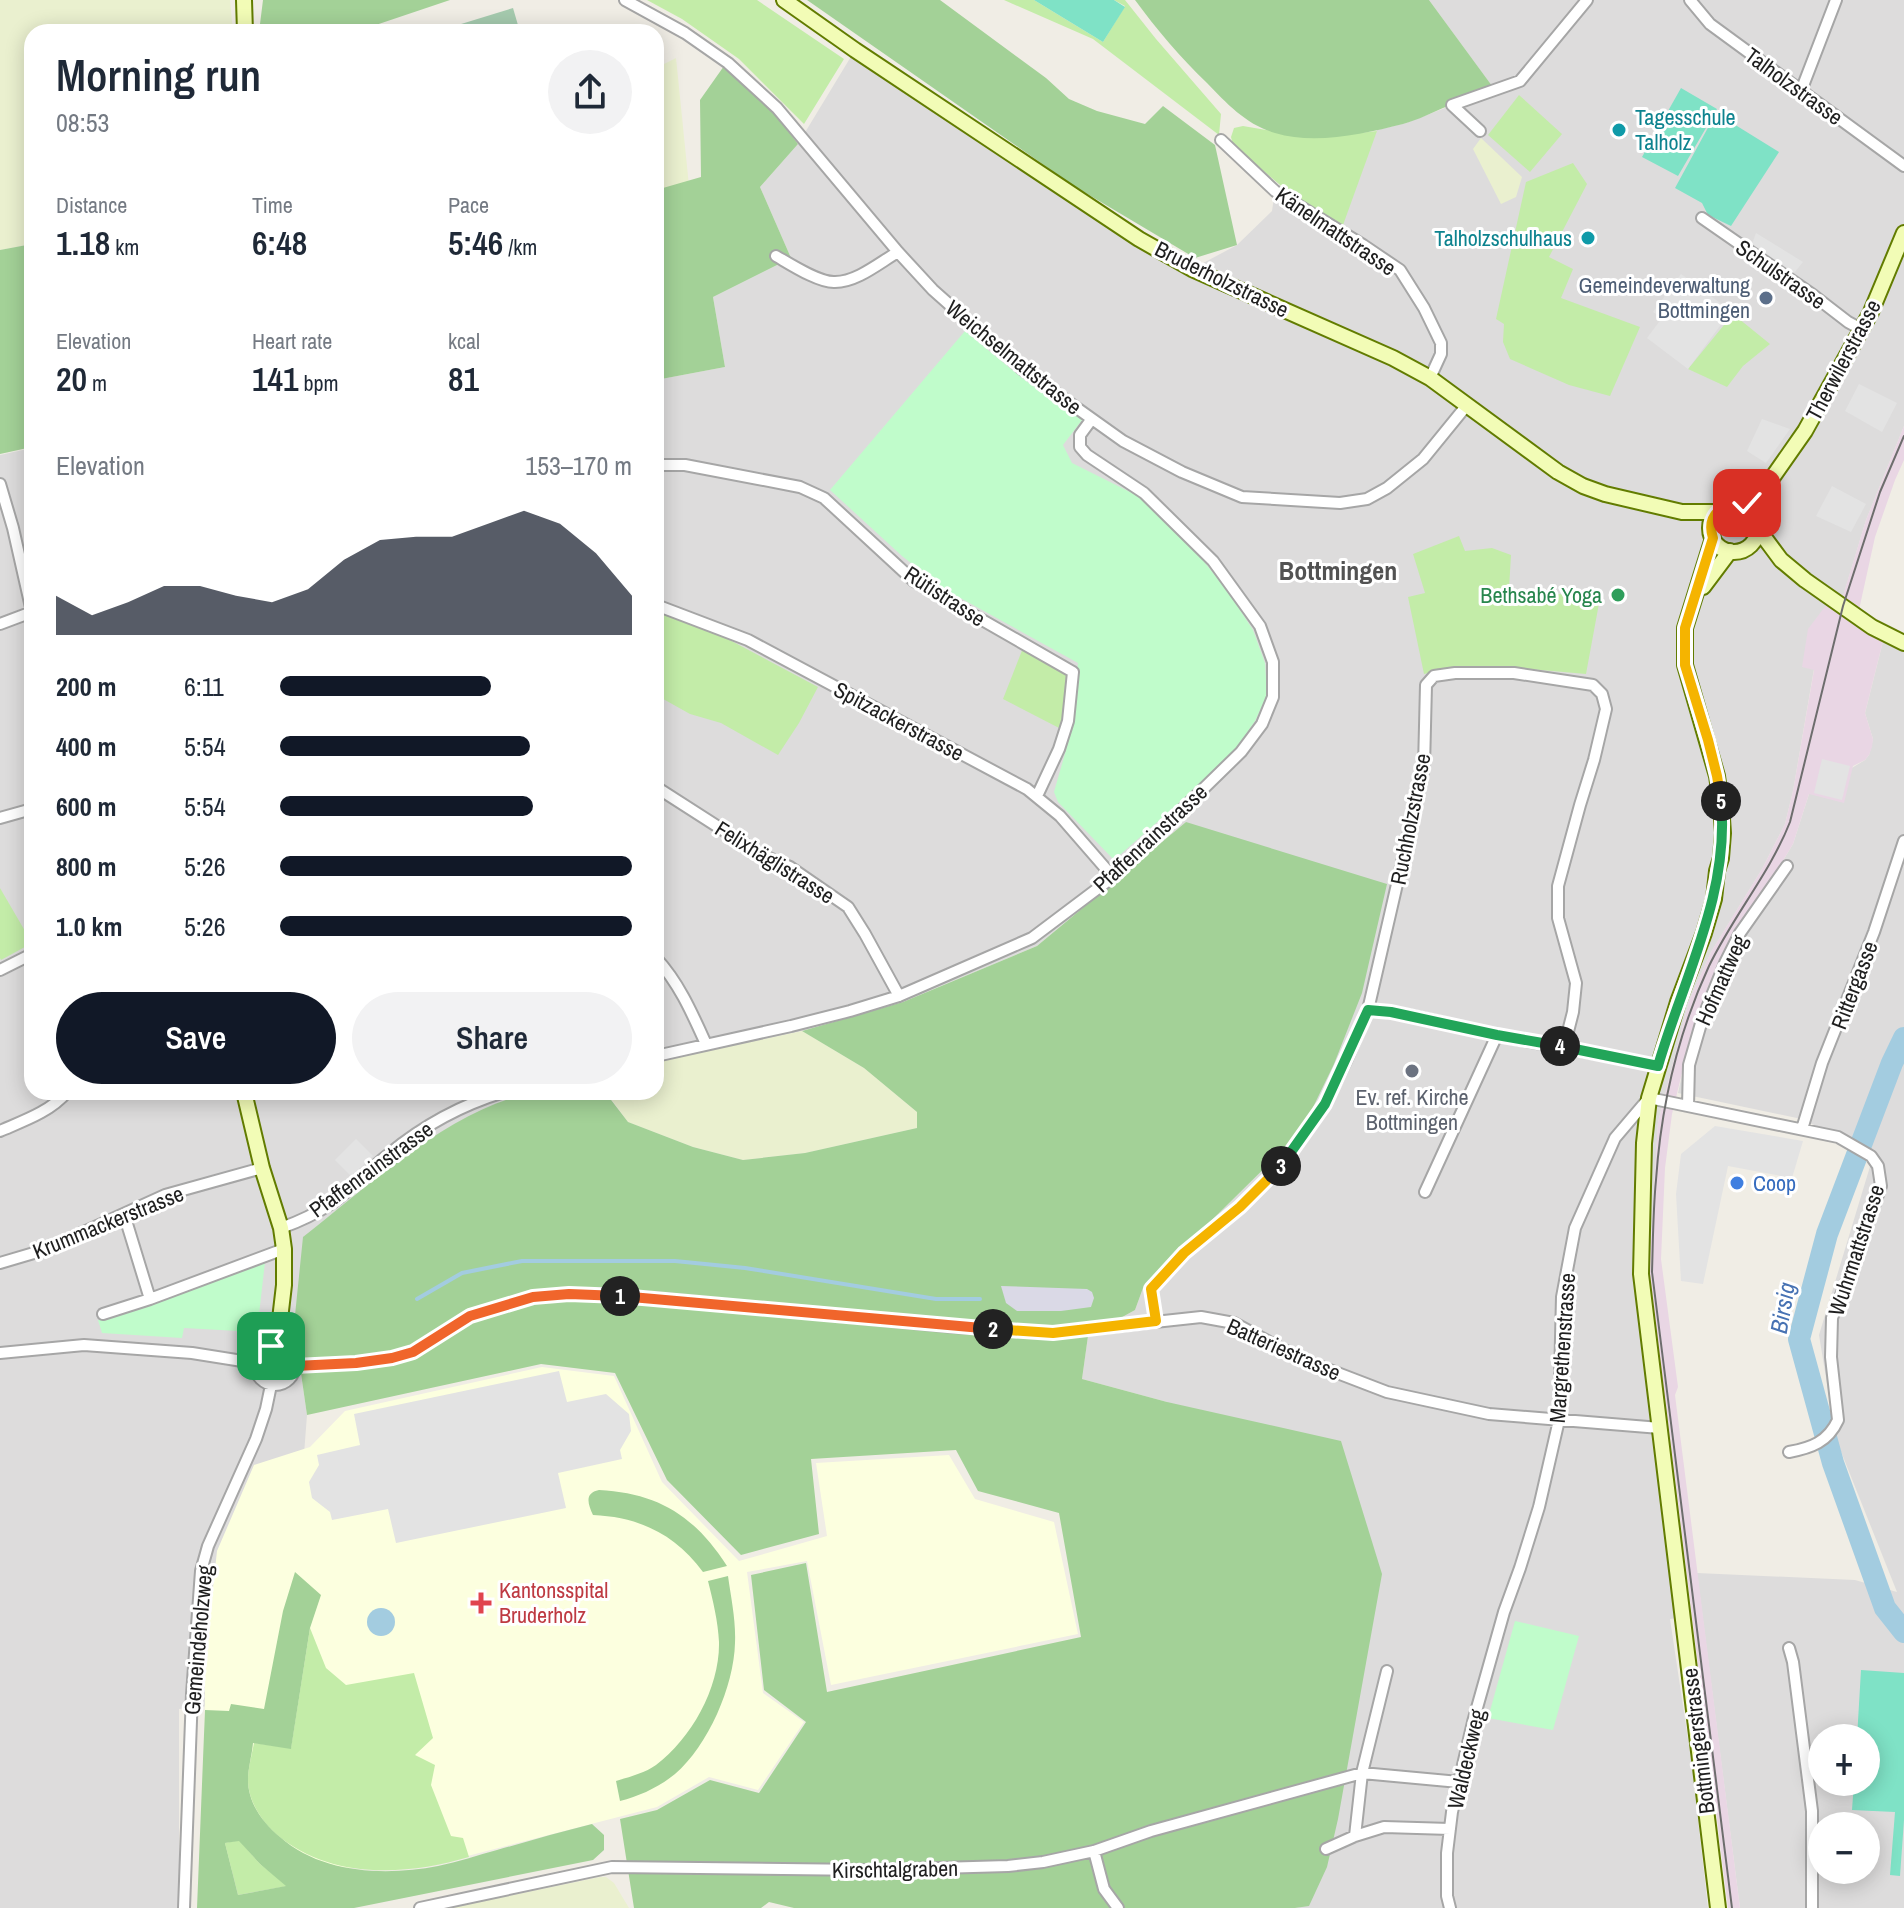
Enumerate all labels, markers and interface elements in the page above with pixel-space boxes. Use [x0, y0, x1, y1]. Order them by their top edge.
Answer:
street label: Talholzstrasse [1739, 40, 1849, 132]
text: Morning run [56, 45, 261, 105]
button: share [548, 50, 632, 134]
place label: Tagesschule Talholz [1635, 102, 1736, 157]
text: 08:53 [56, 105, 109, 140]
marker: Tagesschule Talholz [1610, 121, 1628, 139]
street label: Känelmattstrasse [1270, 180, 1402, 282]
text: Distance [56, 190, 127, 220]
text: Time [252, 190, 293, 220]
text: Pace [448, 190, 489, 220]
text: 1.18 [56, 220, 110, 266]
text: 6:48 [252, 220, 307, 266]
text: 5:46 [448, 220, 503, 266]
place label: Talholzschulhaus [1434, 223, 1572, 253]
marker: Talholzschulhaus [1579, 229, 1597, 247]
text: km [110, 232, 139, 262]
text: /km [503, 232, 537, 262]
street label: Schulstrasse [1730, 232, 1832, 316]
street label: Bruderholzstrasse [1150, 234, 1294, 324]
place label: Gemeindeverwaltung Bottmingen [1579, 270, 1750, 325]
marker: Gemeindeverwaltung Bottmingen [1757, 289, 1775, 307]
street label: Weichselmattstrasse [940, 293, 1088, 421]
street label: Therwilerstrasse [1798, 294, 1888, 426]
text: Elevation [56, 326, 131, 356]
text: Heart rate [252, 326, 332, 356]
text: kcal [448, 326, 480, 356]
text: 20 [56, 356, 87, 402]
text: 141 [252, 356, 299, 402]
text: 81 [448, 356, 479, 402]
text: m [87, 368, 107, 398]
text: bpm [299, 368, 339, 398]
text: Elevation [56, 448, 145, 483]
text: 153–170 m [525, 448, 632, 483]
pin [1713, 469, 1781, 537]
icon: check [1725, 481, 1769, 525]
district label: Bottmingen [1279, 553, 1397, 588]
street label: Rütistrasse [899, 559, 991, 633]
place label: Bethsabé Yoga [1480, 580, 1602, 610]
marker: Bethsabé Yoga [1609, 586, 1627, 604]
text: 200 m [56, 669, 116, 704]
text: 6:11 [184, 669, 224, 704]
street label: Spitzackerstrasse [829, 674, 969, 768]
text: 400 m [56, 729, 116, 764]
text: 5:54 [184, 729, 226, 764]
street label: Ruchholzstrasse [1383, 751, 1437, 887]
street label: Pfaffenrainstrasse [1086, 777, 1214, 899]
pin: 5 [1701, 781, 1741, 821]
text: 5 [1716, 786, 1726, 816]
text: 600 m [56, 789, 116, 824]
text: 5:54 [184, 789, 226, 824]
street label: Felixhäglistrasse [710, 813, 840, 911]
text: 800 m [56, 849, 116, 884]
text: 5:26 [184, 849, 226, 884]
text: 1.0 km [56, 909, 122, 944]
text: 5:26 [184, 909, 226, 944]
street label: Hofmattweg [1688, 930, 1754, 1030]
street label: Rittergasse [1823, 937, 1885, 1033]
button: Save [56, 992, 336, 1084]
button: Share [352, 992, 632, 1084]
pin: 4 [1540, 1026, 1580, 1066]
text: 4 [1555, 1031, 1565, 1061]
marker: Ev. ref. Kirche Bottmingen [1403, 1062, 1421, 1080]
place label: Ev. ref. Kirche Bottmingen [1356, 1082, 1469, 1137]
street label: Pfaffenrainstrasse [303, 1114, 439, 1224]
pin: 3 [1261, 1146, 1301, 1186]
text: 3 [1276, 1151, 1286, 1181]
place label: Coop [1753, 1168, 1796, 1198]
marker: Coop [1728, 1174, 1746, 1192]
street label: Krummackerstrasse [28, 1178, 188, 1266]
street label: Wuhrmattstrasse [1821, 1181, 1891, 1319]
street label: Margrethenstrasse [1542, 1272, 1582, 1424]
pin: 1 [600, 1276, 640, 1316]
water label: Birsig [1762, 1280, 1802, 1336]
text: 1 [615, 1281, 625, 1311]
pin: 2 [973, 1309, 1013, 1349]
street label: Batteriestrasse [1222, 1311, 1346, 1387]
pin [237, 1312, 305, 1380]
text: 2 [988, 1314, 998, 1344]
icon: arrive [249, 1324, 293, 1368]
street label: Gemeindeholzweg [177, 1564, 219, 1716]
place label: Kantonsspital Bruderholz [499, 1575, 608, 1630]
marker: Kantonsspital Bruderholz [470, 1592, 492, 1614]
street label: Bottmingerstrasse [1674, 1667, 1722, 1815]
street label: Waldeckweg [1440, 1706, 1492, 1812]
map controls [1808, 1724, 1880, 1884]
button: + [1808, 1724, 1880, 1796]
button: − [1808, 1812, 1880, 1884]
street label: Kirschtalgraben [832, 1853, 958, 1885]

